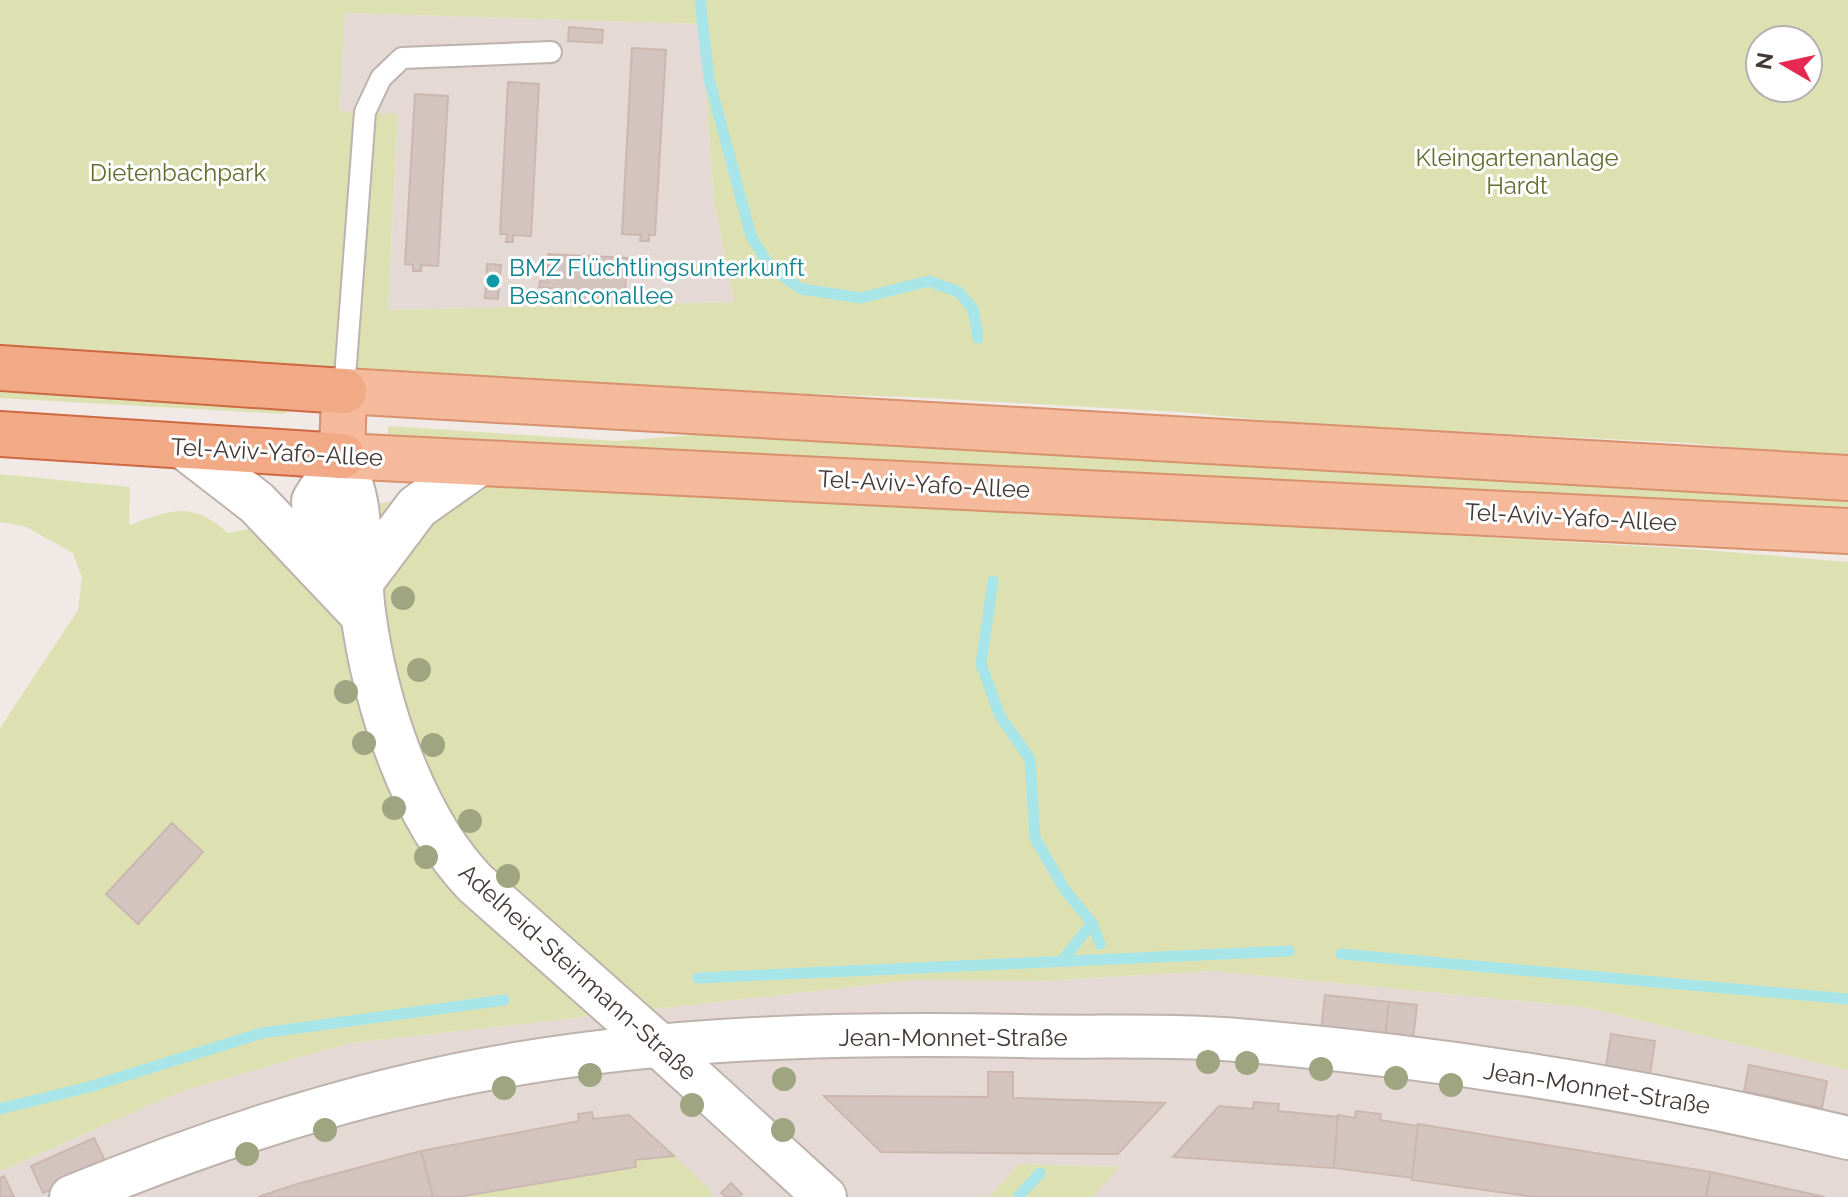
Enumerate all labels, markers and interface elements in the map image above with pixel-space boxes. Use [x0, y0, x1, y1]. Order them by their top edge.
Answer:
north arrow [1744, 24, 1824, 104]
text: N [1750, 51, 1778, 71]
park label: Kleingartenanlage Hardt [1415, 143, 1619, 200]
park label: Dietenbachpark [90, 158, 266, 187]
place label: BMZ Flüchtlingsunterkunft Besanconallee [509, 253, 805, 310]
marker: BMZ Flüchtlingsunterkunft Besanconallee [484, 272, 502, 290]
street label: Tel-Aviv-Yafo-Allee [170, 432, 384, 472]
street label: Tel-Aviv-Yafo-Allee [817, 464, 1031, 504]
street label: Tel-Aviv-Yafo-Allee [1464, 497, 1678, 537]
street label: Adelheid-Steinmann-Straße [453, 858, 703, 1086]
street label: Jean-Monnet-Straße [839, 1023, 1067, 1052]
street label: Jean-Monnet-Straße [1482, 1056, 1712, 1120]

